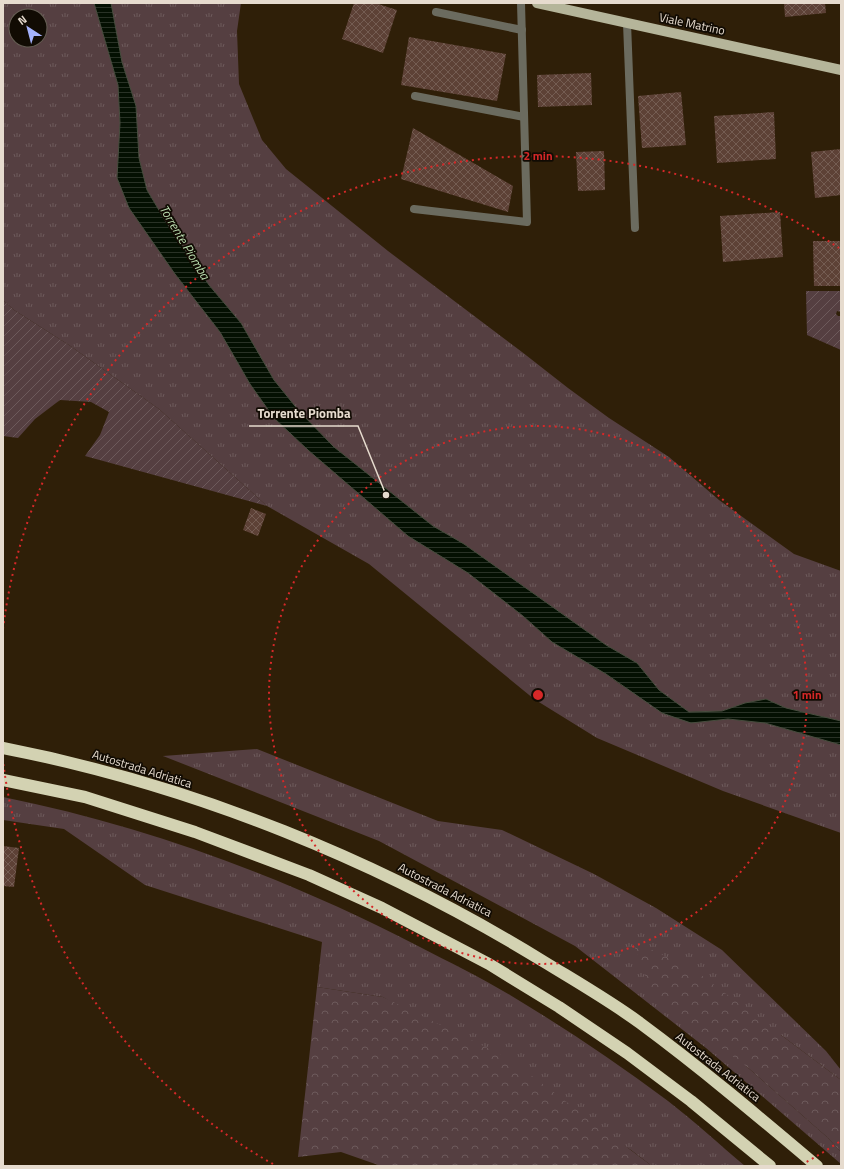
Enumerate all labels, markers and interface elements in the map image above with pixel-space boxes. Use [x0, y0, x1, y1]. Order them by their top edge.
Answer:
street label: Viale Matrino [657, 7, 727, 40]
north arrow [8, 8, 48, 48]
text: N [14, 11, 30, 29]
text: 2 min [523, 146, 553, 165]
water label: Torrente Piomba [155, 201, 216, 285]
callout: Torrente Piomba [249, 401, 358, 426]
text: Torrente Piomba [257, 403, 351, 423]
text: 1 min [792, 685, 822, 704]
centre of rings [531, 688, 545, 702]
street label: Autostrada Adriatica [90, 744, 194, 793]
street label: Autostrada Adriatica [395, 858, 496, 921]
street label: Autostrada Adriatica [672, 1027, 765, 1106]

